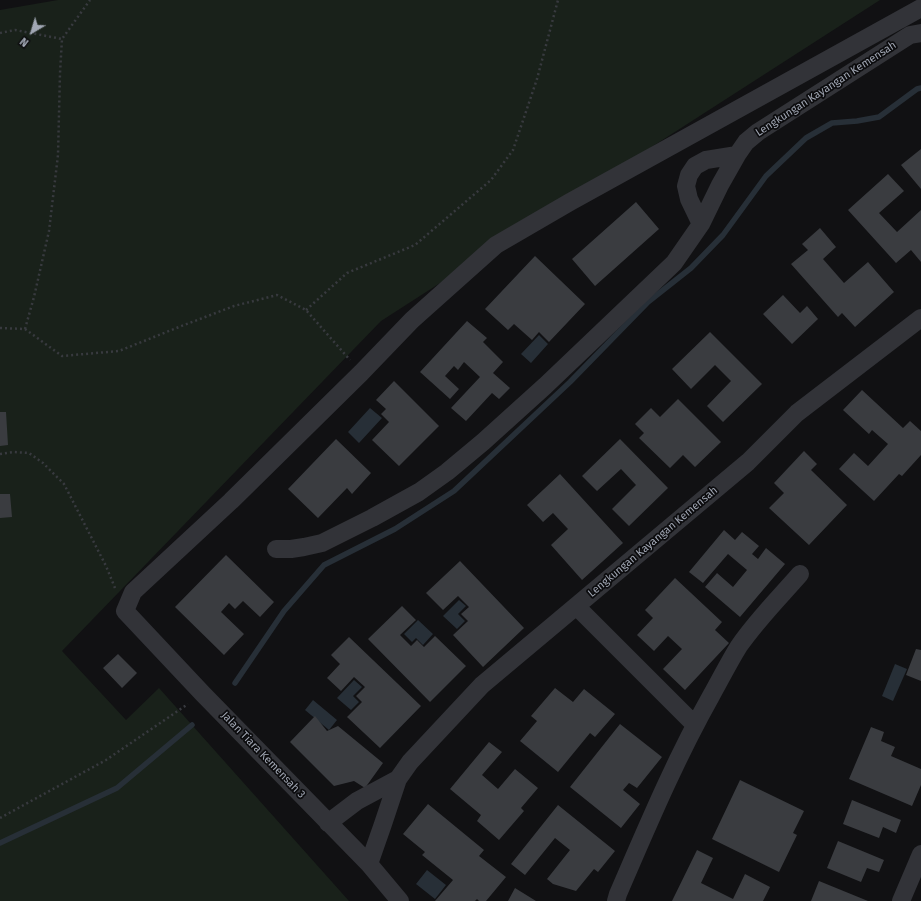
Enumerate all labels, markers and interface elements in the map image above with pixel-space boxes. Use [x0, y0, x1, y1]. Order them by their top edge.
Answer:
north arrow [12, 12, 52, 52]
text: N [17, 34, 31, 49]
street label: Lengkungan Kayangan Kemensah [753, 39, 899, 139]
street label: Lengkungan Kayangan Kemensah [586, 484, 720, 600]
street label: Jalan Tiara Kemensah 3 [218, 709, 308, 801]

